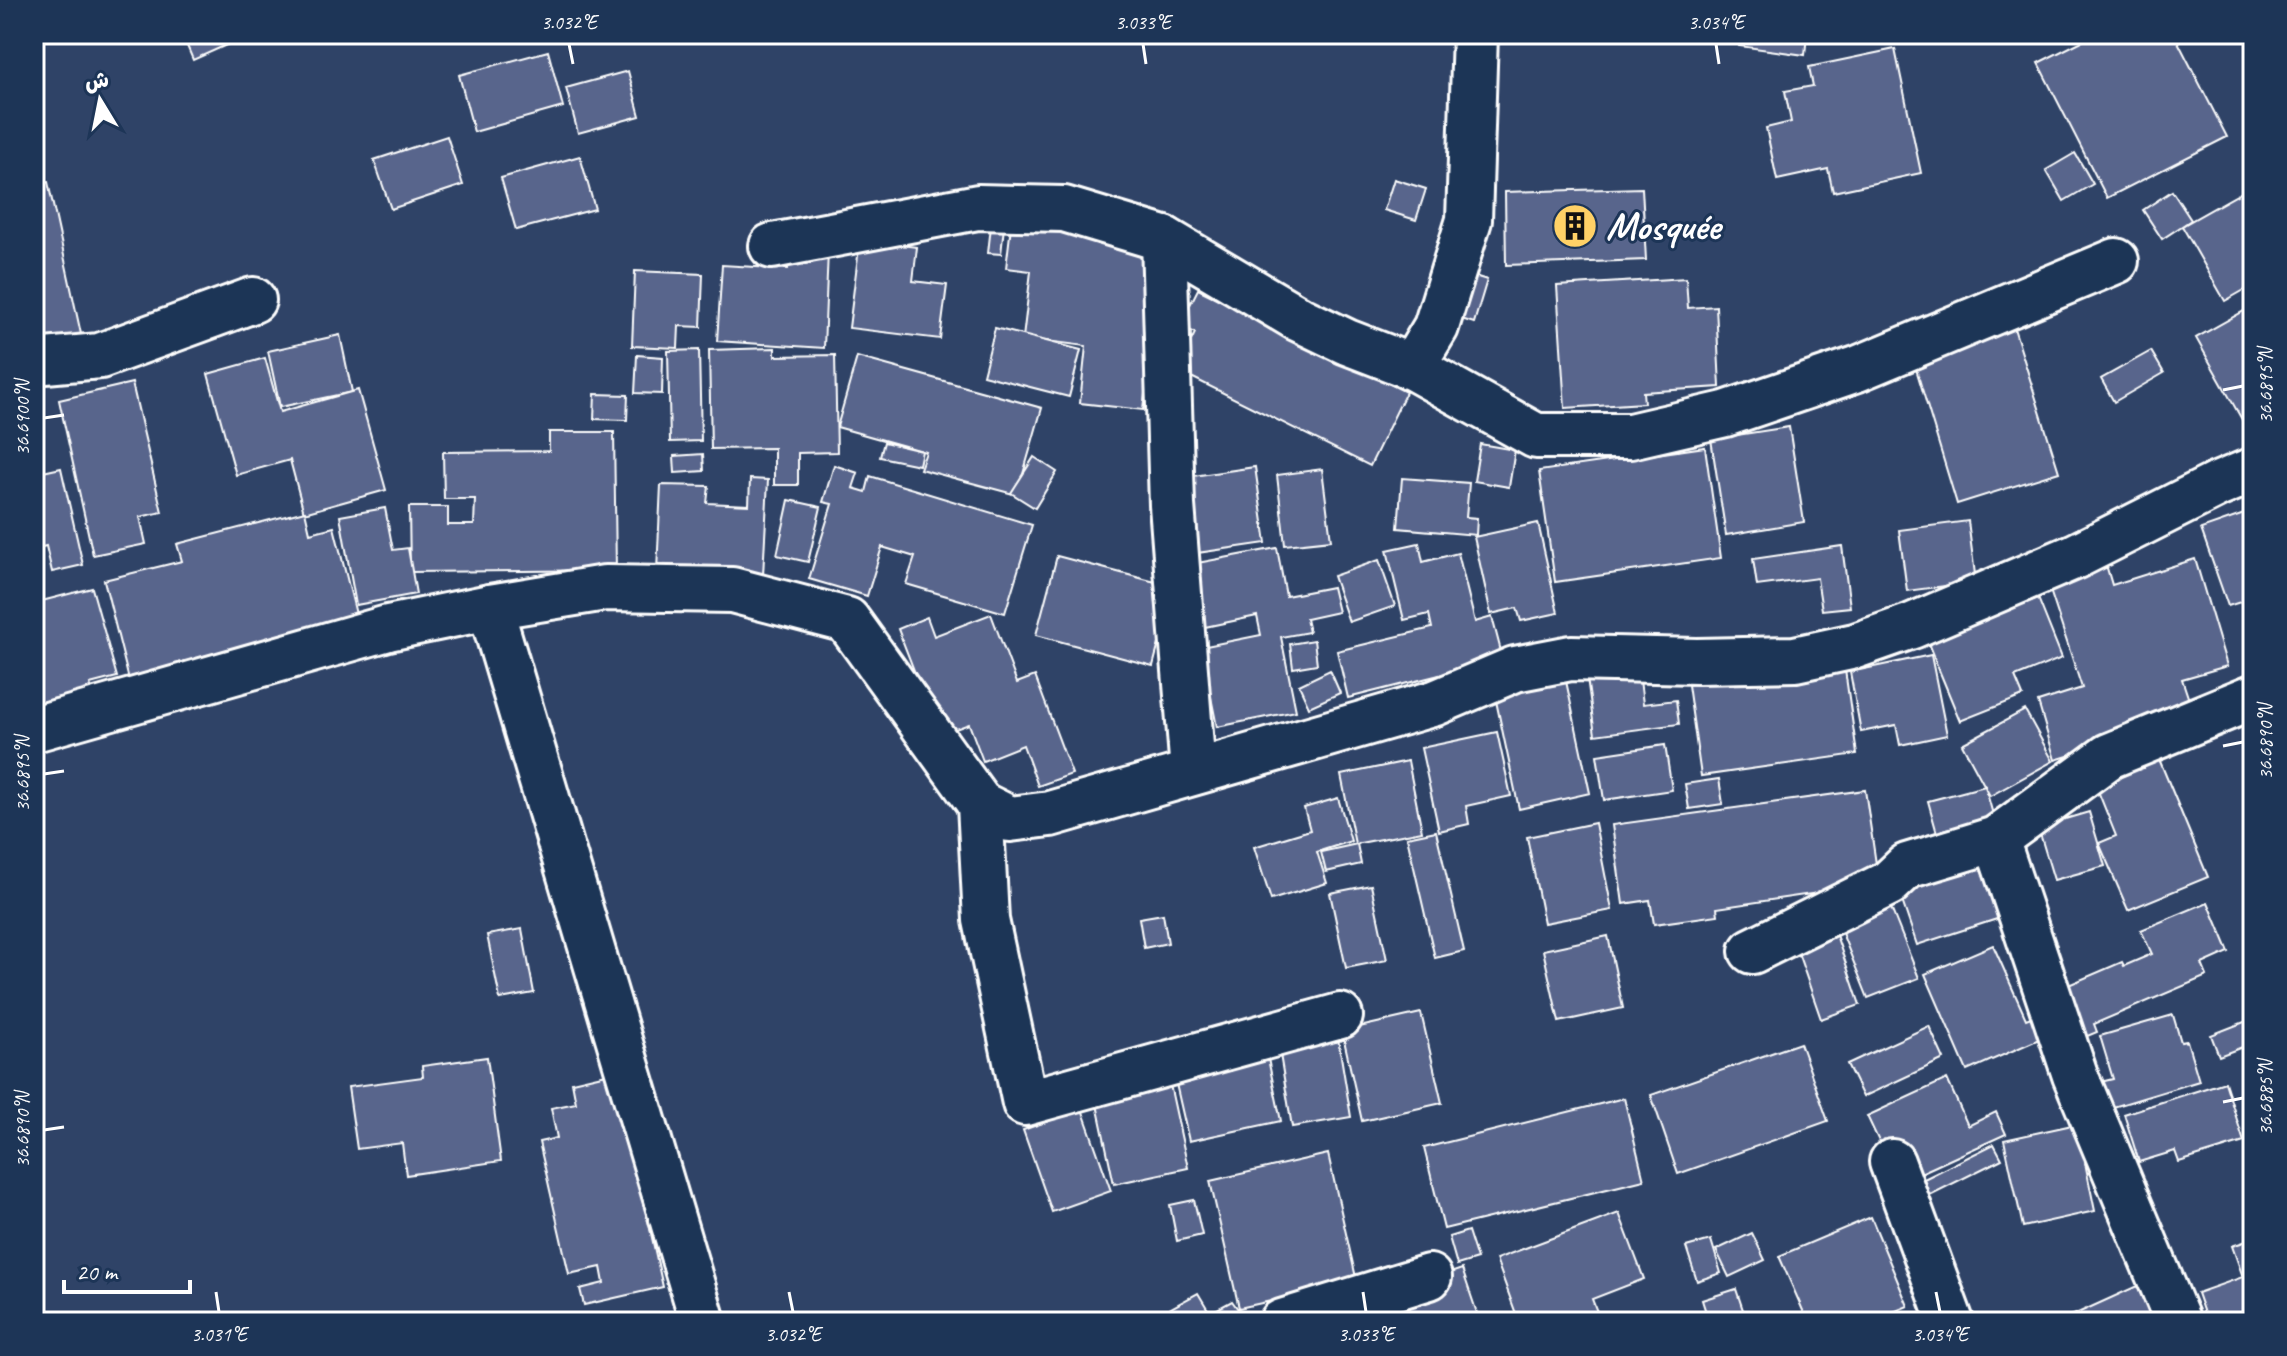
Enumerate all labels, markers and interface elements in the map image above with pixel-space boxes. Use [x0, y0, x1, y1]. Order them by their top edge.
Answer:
text: 3.032°E [541, 10, 600, 35]
text: 3.033°E [1115, 10, 1174, 35]
text: 3.034°E [1688, 10, 1747, 35]
north arrow [60, 60, 140, 140]
text: ش [82, 65, 111, 97]
place label: Mosquée [1606, 201, 1724, 251]
building icon: Mosquée [1551, 202, 1599, 250]
text: 36.6895°N [2253, 345, 2278, 424]
text: 36.6900°N [10, 377, 35, 456]
text: 36.6890°N [2253, 701, 2278, 780]
text: 36.6895°N [10, 733, 35, 812]
text: 36.6885°N [2253, 1057, 2278, 1136]
text: 36.6890°N [10, 1089, 35, 1168]
scale bar [64, 1244, 190, 1294]
text: 20 m [76, 1257, 119, 1287]
text: 3.031°E [191, 1322, 250, 1347]
text: 3.032°E [765, 1322, 824, 1347]
text: 3.033°E [1338, 1322, 1397, 1347]
text: 3.034°E [1912, 1322, 1971, 1347]

